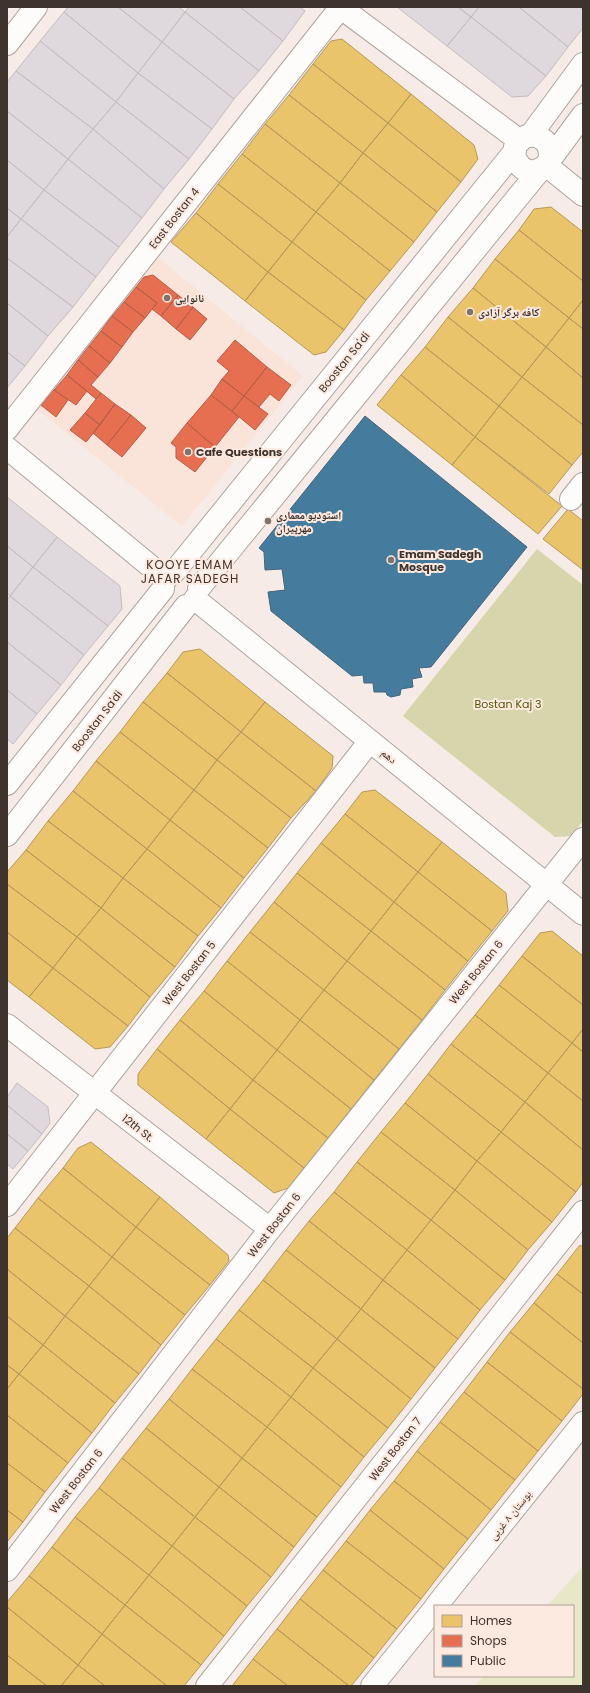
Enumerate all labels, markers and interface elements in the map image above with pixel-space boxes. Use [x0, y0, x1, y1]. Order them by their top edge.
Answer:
street label: East Bostan 4 [145, 184, 203, 252]
place label: نانوایی [175, 290, 204, 306]
marker: نانوایی [162, 293, 172, 303]
place label: کافه برگر آزادی [478, 304, 539, 320]
marker: کافه برگر آزادی [465, 307, 475, 317]
street label: Boostan Sa'di [315, 328, 374, 396]
place label: Cafe Questions [196, 444, 282, 460]
marker: Cafe Questions [183, 447, 193, 457]
place label: استودیو معماری مهرپیران [276, 507, 341, 536]
marker: استودیو معماری مهرپیران [263, 516, 273, 526]
place label: Emam Sadegh Mosque [399, 546, 481, 575]
marker: Emam Sadegh Mosque [386, 555, 396, 565]
district label: KOOYE EMAM JAFAR SADEGH [141, 556, 239, 587]
street label: Boostan Sa'di [68, 687, 126, 755]
park label: Bostan Kaj 3 [474, 696, 542, 712]
street label: دهم [378, 745, 401, 768]
street label: West Bostan 5 [159, 937, 219, 1009]
street label: West Bostan 6 [445, 937, 507, 1007]
street label: 12th St. [119, 1110, 157, 1146]
street label: West Bostan 6 [244, 1189, 304, 1261]
street label: West Bostan 7 [365, 1414, 425, 1484]
street label: West Bostan 6 [46, 1445, 106, 1517]
street label: بوستان ۸ غربی [485, 1487, 535, 1543]
legend [434, 1605, 574, 1677]
text: Homes [470, 1612, 512, 1629]
text: Shops [470, 1632, 507, 1649]
text: Public [470, 1652, 506, 1669]

